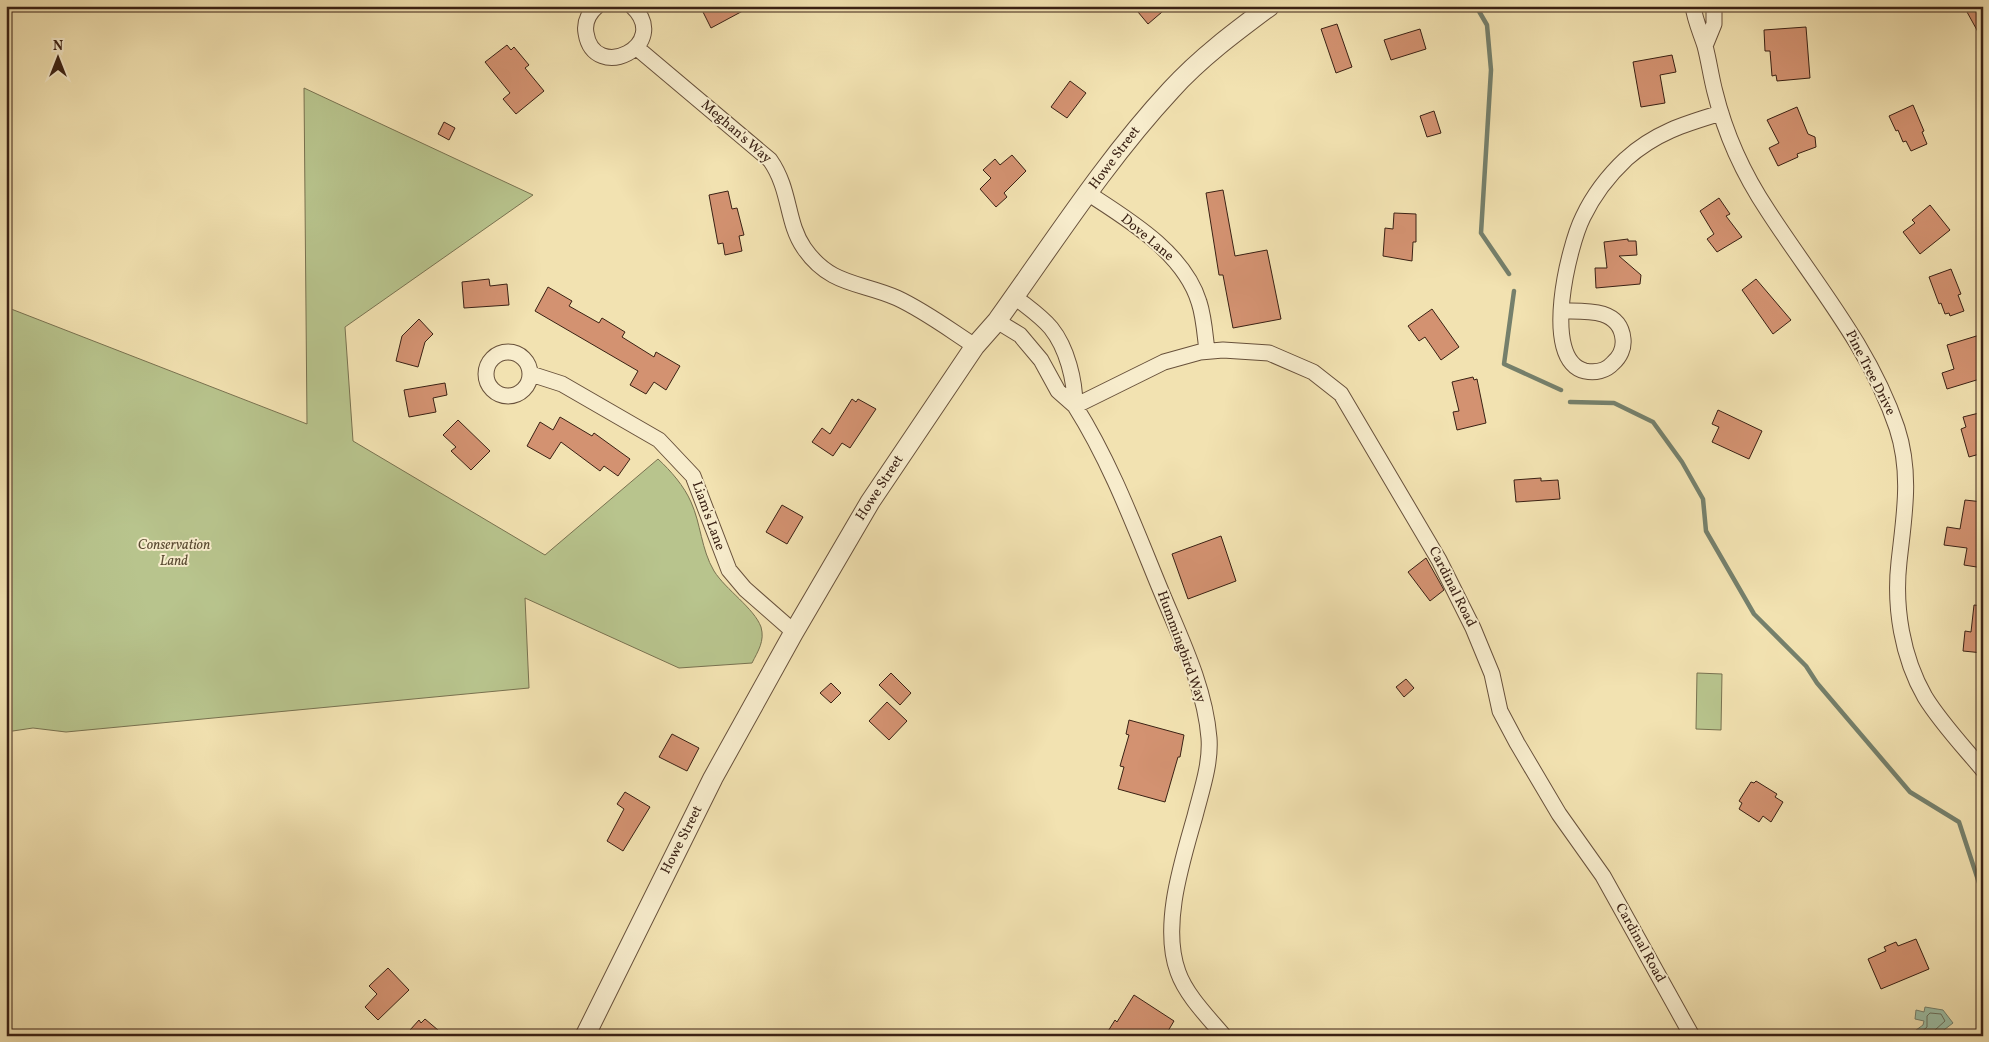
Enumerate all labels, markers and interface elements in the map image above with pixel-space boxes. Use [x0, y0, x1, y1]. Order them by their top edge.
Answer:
north arrow [32, 32, 82, 82]
text: N [53, 37, 63, 56]
street label: Meghan's Way [697, 96, 776, 168]
street label: Howe Street [1085, 122, 1145, 194]
street label: Dove Lane [1116, 210, 1178, 266]
street label: Pine Tree Drive [1840, 327, 1900, 419]
street label: Howe Street [852, 451, 908, 524]
street label: Liam's Lane [687, 479, 729, 553]
park label: Conservation Land [138, 536, 210, 571]
street label: Cardinal Road [1424, 543, 1480, 631]
street label: Hummingbird Way [1152, 588, 1210, 706]
street label: Howe Street [657, 802, 707, 878]
street label: Cardinal Road [1610, 900, 1670, 986]

